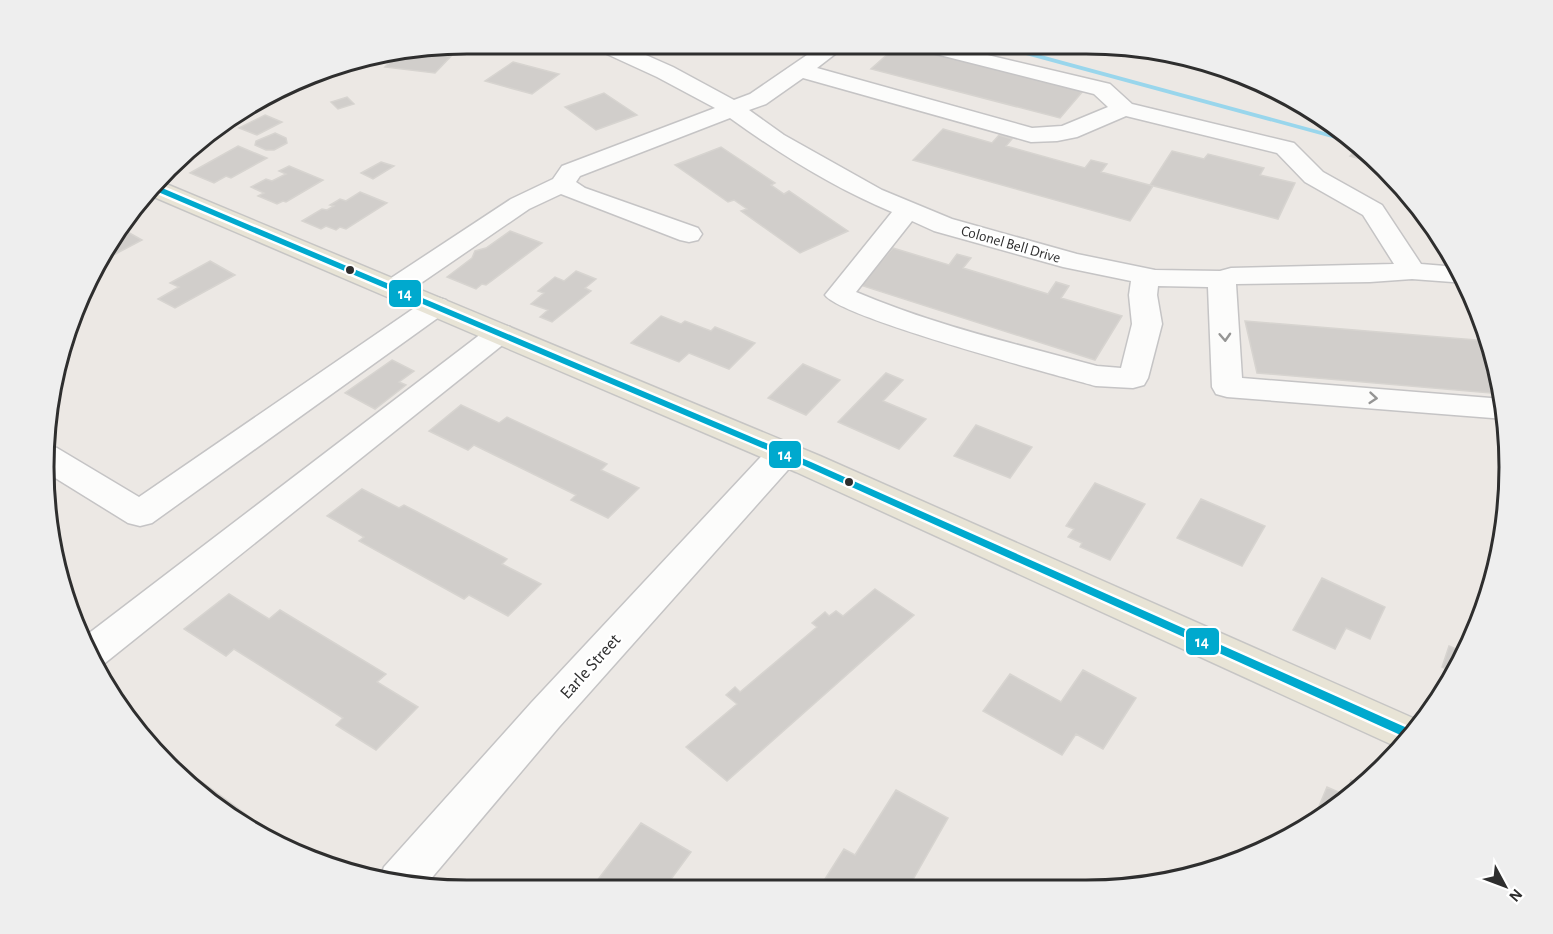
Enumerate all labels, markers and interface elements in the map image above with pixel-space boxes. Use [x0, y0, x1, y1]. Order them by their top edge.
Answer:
street label: Colonel Bell Drive [960, 223, 1062, 266]
unlabelled marker [344, 264, 356, 276]
line badge: 14 [388, 279, 422, 308]
text: 14 [398, 286, 412, 302]
one-way arrow [1219, 333, 1232, 342]
one-way arrow [1368, 391, 1377, 404]
line badge: 14 [768, 440, 802, 469]
text: 14 [778, 447, 792, 463]
unlabelled marker [843, 476, 855, 488]
line badge: 14 [1185, 627, 1220, 656]
street label: Earle Street [557, 631, 624, 703]
text: 14 [1195, 634, 1209, 650]
north arrow [1475, 856, 1535, 916]
text: N [1506, 886, 1525, 905]

